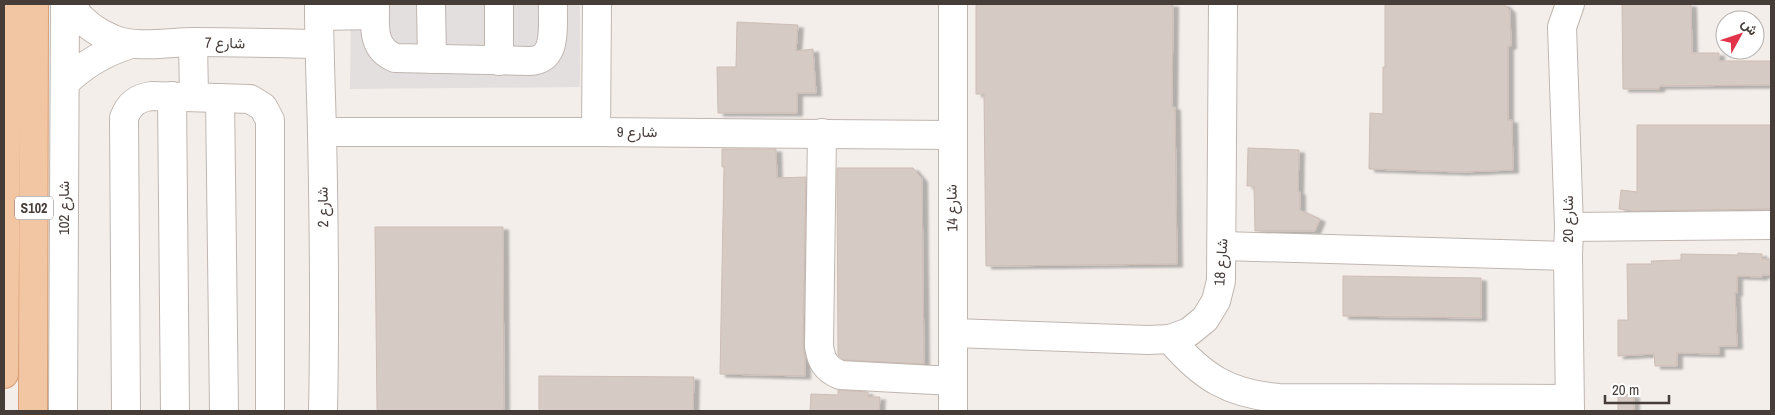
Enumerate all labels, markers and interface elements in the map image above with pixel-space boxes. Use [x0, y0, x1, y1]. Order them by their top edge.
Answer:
north arrow [1715, 10, 1765, 60]
text: ش [1738, 14, 1762, 39]
street label: شارع 7 [205, 32, 246, 54]
street label: شارع 9 [617, 121, 657, 143]
street label: شارع 102 [53, 181, 75, 235]
street label: شارع 14 [941, 184, 963, 232]
street label: شارع 2 [312, 186, 334, 227]
street label: شارع 20 [1557, 195, 1579, 243]
road number: S102 [15, 197, 53, 220]
street label: شارع 18 [1208, 237, 1234, 286]
scale bar [1605, 372, 1669, 404]
text: 20 m [1612, 379, 1639, 400]

